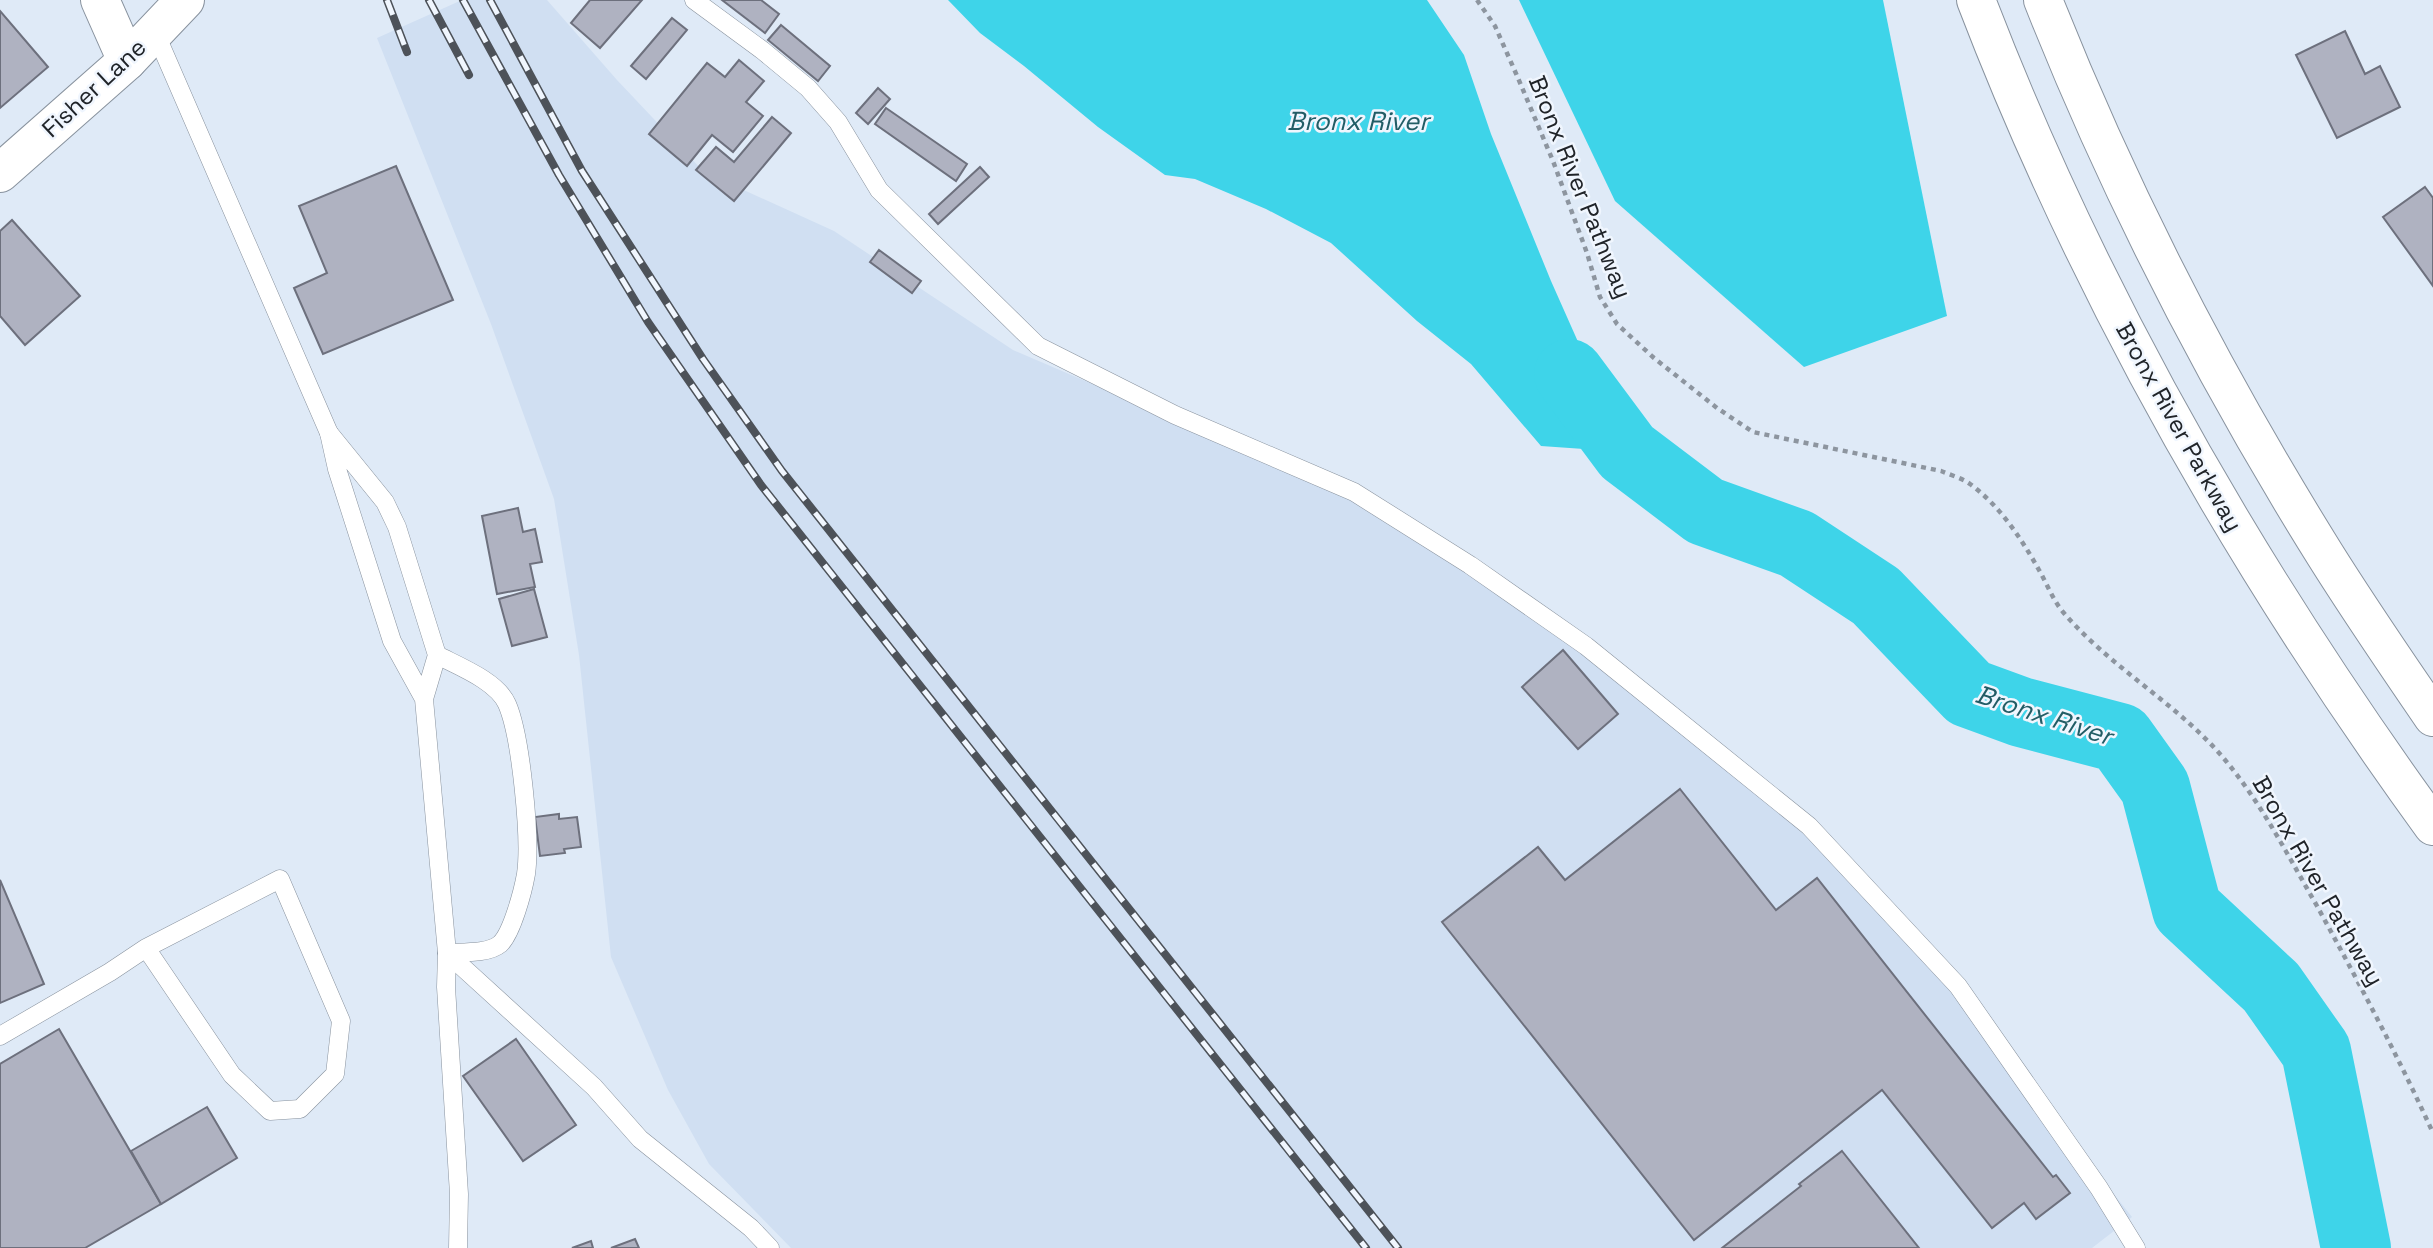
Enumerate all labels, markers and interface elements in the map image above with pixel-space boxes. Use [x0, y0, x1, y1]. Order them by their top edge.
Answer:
street label: Fisher Lane [35, 31, 152, 144]
street label: Bronx River Pathway [1522, 71, 1639, 303]
water label: Bronx River [1287, 104, 1432, 138]
street label: Bronx River Parkway [2109, 317, 2250, 537]
water label: Bronx River [1971, 677, 2120, 754]
street label: Bronx River Pathway [2246, 770, 2391, 991]

